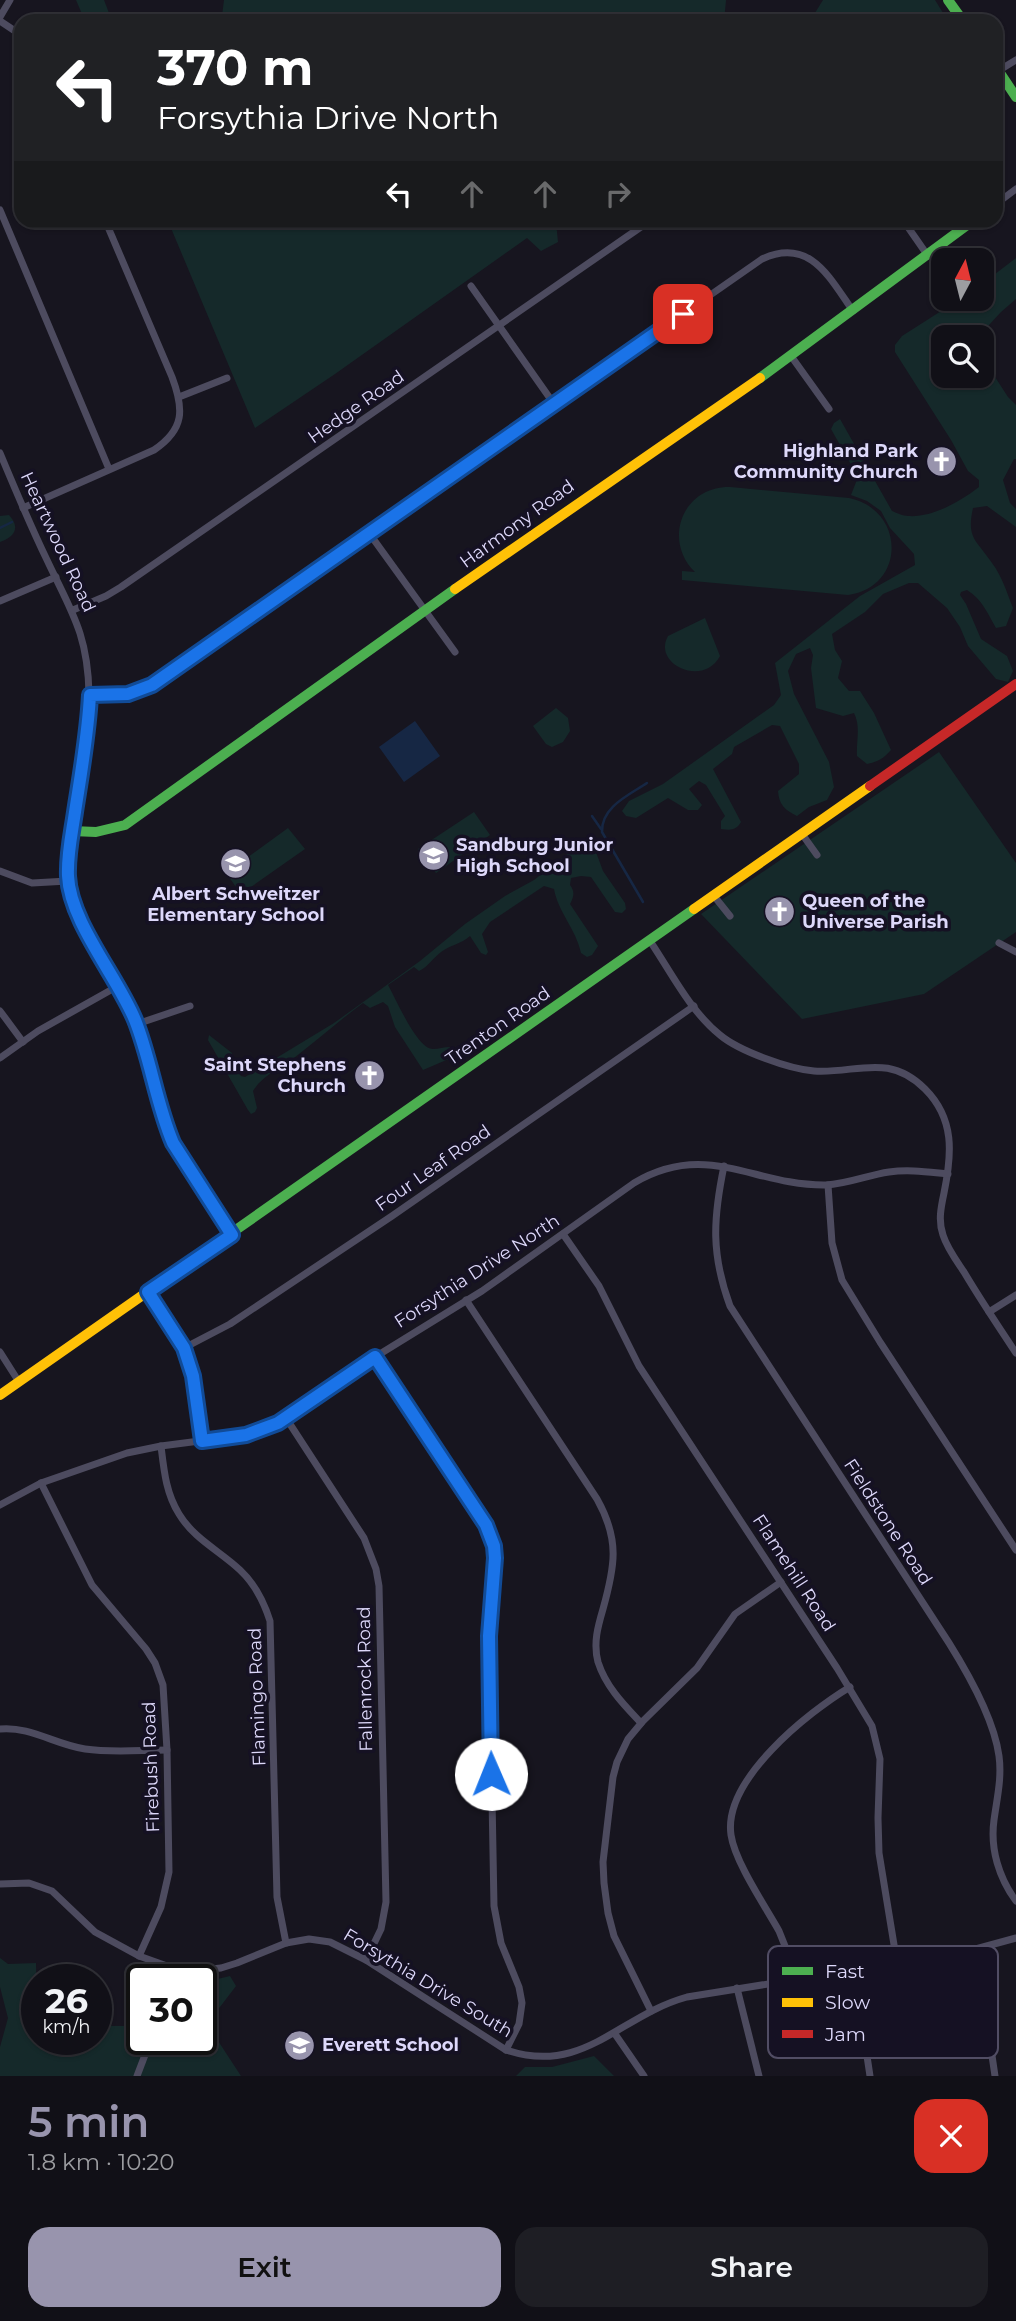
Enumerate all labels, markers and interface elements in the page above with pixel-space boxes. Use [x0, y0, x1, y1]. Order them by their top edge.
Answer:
text: 370 m [157, 38, 314, 97]
icon: left [42, 42, 133, 133]
text: Forsythia Drive North [157, 98, 499, 137]
icon: left [380, 175, 418, 213]
icon: ahead [453, 175, 491, 213]
icon: ahead [526, 175, 564, 213]
icon: right [599, 175, 637, 213]
north arrow [931, 248, 994, 312]
map controls [931, 248, 994, 388]
pin [653, 284, 713, 344]
icon: arrive [664, 295, 702, 333]
button: search [931, 325, 994, 388]
street label: Hedge Road [304, 366, 408, 448]
place label: Highland Park Community Church [734, 440, 918, 483]
church icon: Highland Park Community Church [924, 444, 958, 478]
street label: Heartwood Road [16, 468, 100, 616]
street label: Harmony Road [455, 475, 579, 573]
place label: Sandburg Junior High School [456, 834, 613, 877]
school or university icon: Sandburg Junior High School [416, 838, 450, 872]
school or university icon: Albert Schweitzer Elementary School [219, 846, 253, 880]
place label: Albert Schweitzer Elementary School [147, 883, 325, 926]
place label: Queen of the Universe Parish [802, 890, 949, 933]
church icon: Queen of the Universe Parish [762, 894, 796, 928]
street label: Trenton Road [442, 982, 554, 1070]
place label: Saint Stephens Church [204, 1054, 346, 1097]
church icon: Saint Stephens Church [352, 1058, 386, 1092]
street label: Four Leaf Road [371, 1120, 495, 1216]
street label: Forsythia Drive North [390, 1209, 564, 1333]
street label: Fieldstone Road [839, 1455, 937, 1589]
street label: Flamehill Road [748, 1510, 840, 1636]
street label: Fallenrock Road [353, 1606, 377, 1752]
street label: Flamingo Road [244, 1627, 270, 1767]
street label: Firebush Road [138, 1701, 164, 1833]
position arrow [454, 1737, 528, 1811]
street label: Forsythia Drive South [339, 1924, 517, 2042]
legend [768, 1946, 998, 2058]
text: Fast [825, 1960, 865, 1983]
speed limit sign: 30 [126, 1964, 217, 2055]
text: 26 [45, 1979, 88, 2022]
text: Slow [825, 1991, 870, 2014]
text: km/h [42, 2016, 91, 2038]
text: Jam [824, 2023, 866, 2046]
school or university icon: Everett School [282, 2028, 316, 2062]
place label: Everett School [322, 2034, 459, 2056]
text: 5 min [28, 2096, 149, 2148]
button: close [914, 2099, 988, 2173]
text: 1.8 km · 10:20 [28, 2148, 175, 2176]
button: Exit [28, 2227, 501, 2307]
button: Share [515, 2227, 988, 2307]

